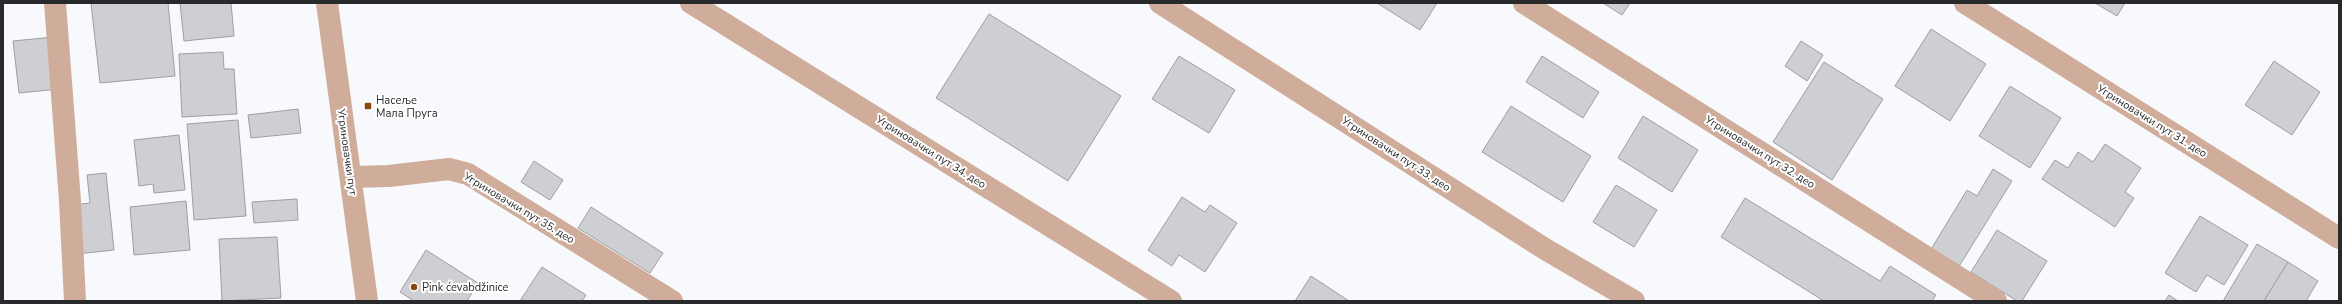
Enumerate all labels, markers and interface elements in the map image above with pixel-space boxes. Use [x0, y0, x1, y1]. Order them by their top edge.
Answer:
street label: Угриновачки пут 31. део [2093, 80, 2210, 161]
place label: Насеље Мала Пруга [376, 93, 438, 121]
marker: Насеље Мала Пруга [363, 101, 373, 111]
street label: Угриновачки пут [333, 107, 361, 196]
street label: Угриновачки пут 34. део [872, 111, 989, 192]
street label: Угриновачки пут 32. део [1701, 111, 1818, 192]
street label: Угриновачки пут 33. део [1338, 113, 1453, 195]
street label: Угриновачки пут 35. део [460, 168, 577, 247]
place label: Pink ćevabdžinice [422, 280, 508, 295]
marker: Pink ćevabdžinice [409, 282, 419, 292]

